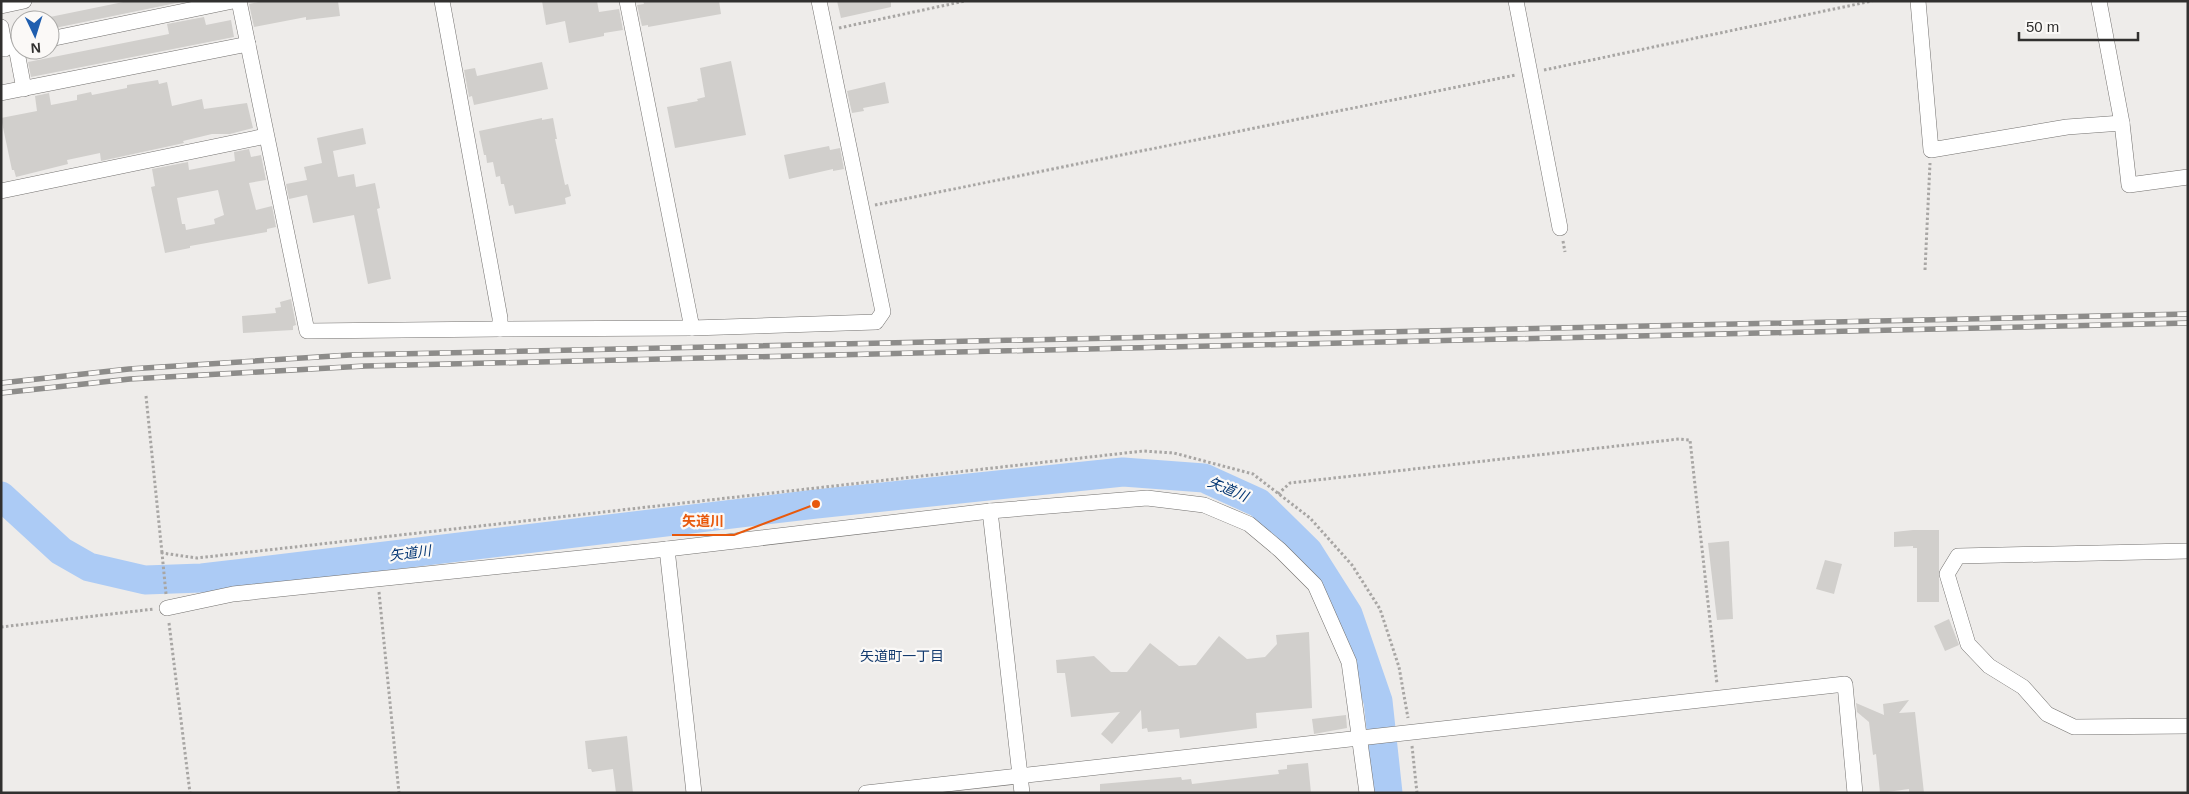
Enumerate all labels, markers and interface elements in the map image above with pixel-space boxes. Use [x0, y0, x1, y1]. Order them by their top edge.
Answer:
north arrow [10, 10, 60, 60]
scale bar [2019, 10, 2138, 42]
text: 50 m [2026, 18, 2059, 35]
text: N [30, 40, 42, 56]
water label: 矢道川 [1206, 473, 1252, 505]
callout: 矢道川 [672, 506, 734, 535]
text: 矢道川 [682, 513, 724, 529]
water label: 矢道川 [388, 542, 434, 563]
district label: 矢道町一丁目 [860, 648, 944, 664]

